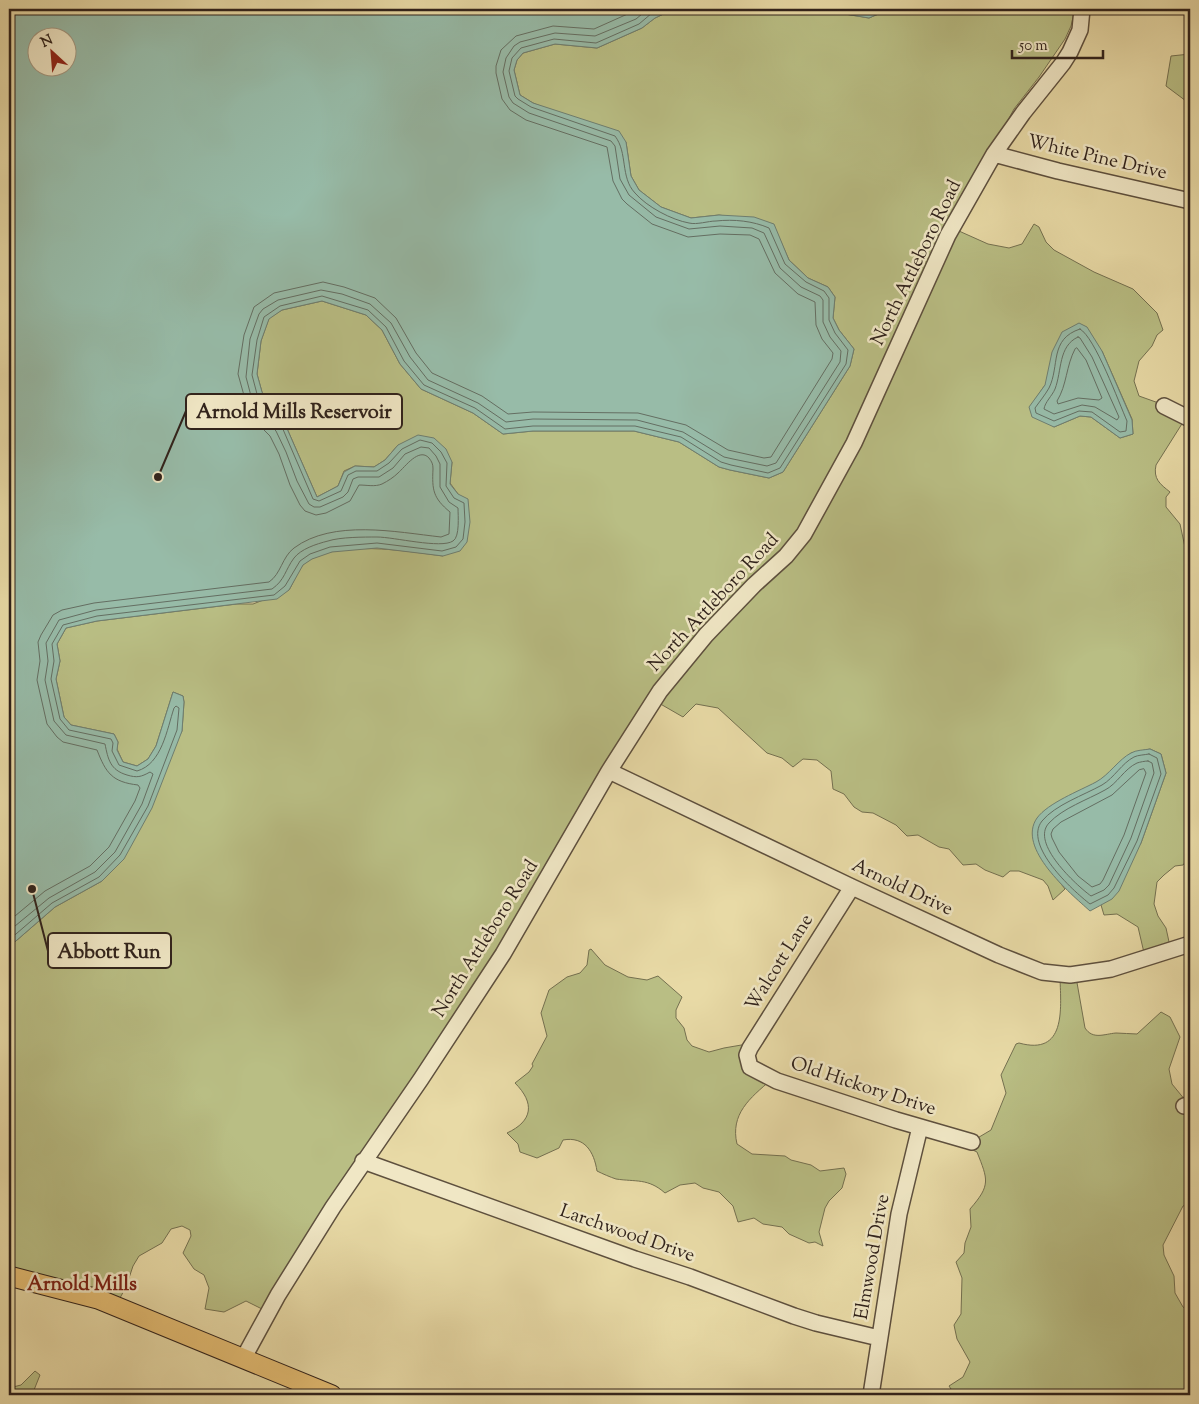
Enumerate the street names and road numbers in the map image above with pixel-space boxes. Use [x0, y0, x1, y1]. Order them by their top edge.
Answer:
street label: White Pine Drive [1025, 129, 1170, 187]
street label: North Attleboro Road [865, 175, 969, 350]
street label: North Attleboro Road [642, 527, 786, 678]
street label: Arnold Drive [847, 853, 957, 923]
street label: North Attleboro Road [427, 855, 546, 1023]
street label: Walcott Lane [739, 909, 821, 1017]
street label: Old Hickory Drive [787, 1051, 939, 1123]
street label: Elmwood Drive [849, 1192, 897, 1322]
street label: Larchwood Drive [556, 1198, 698, 1270]

